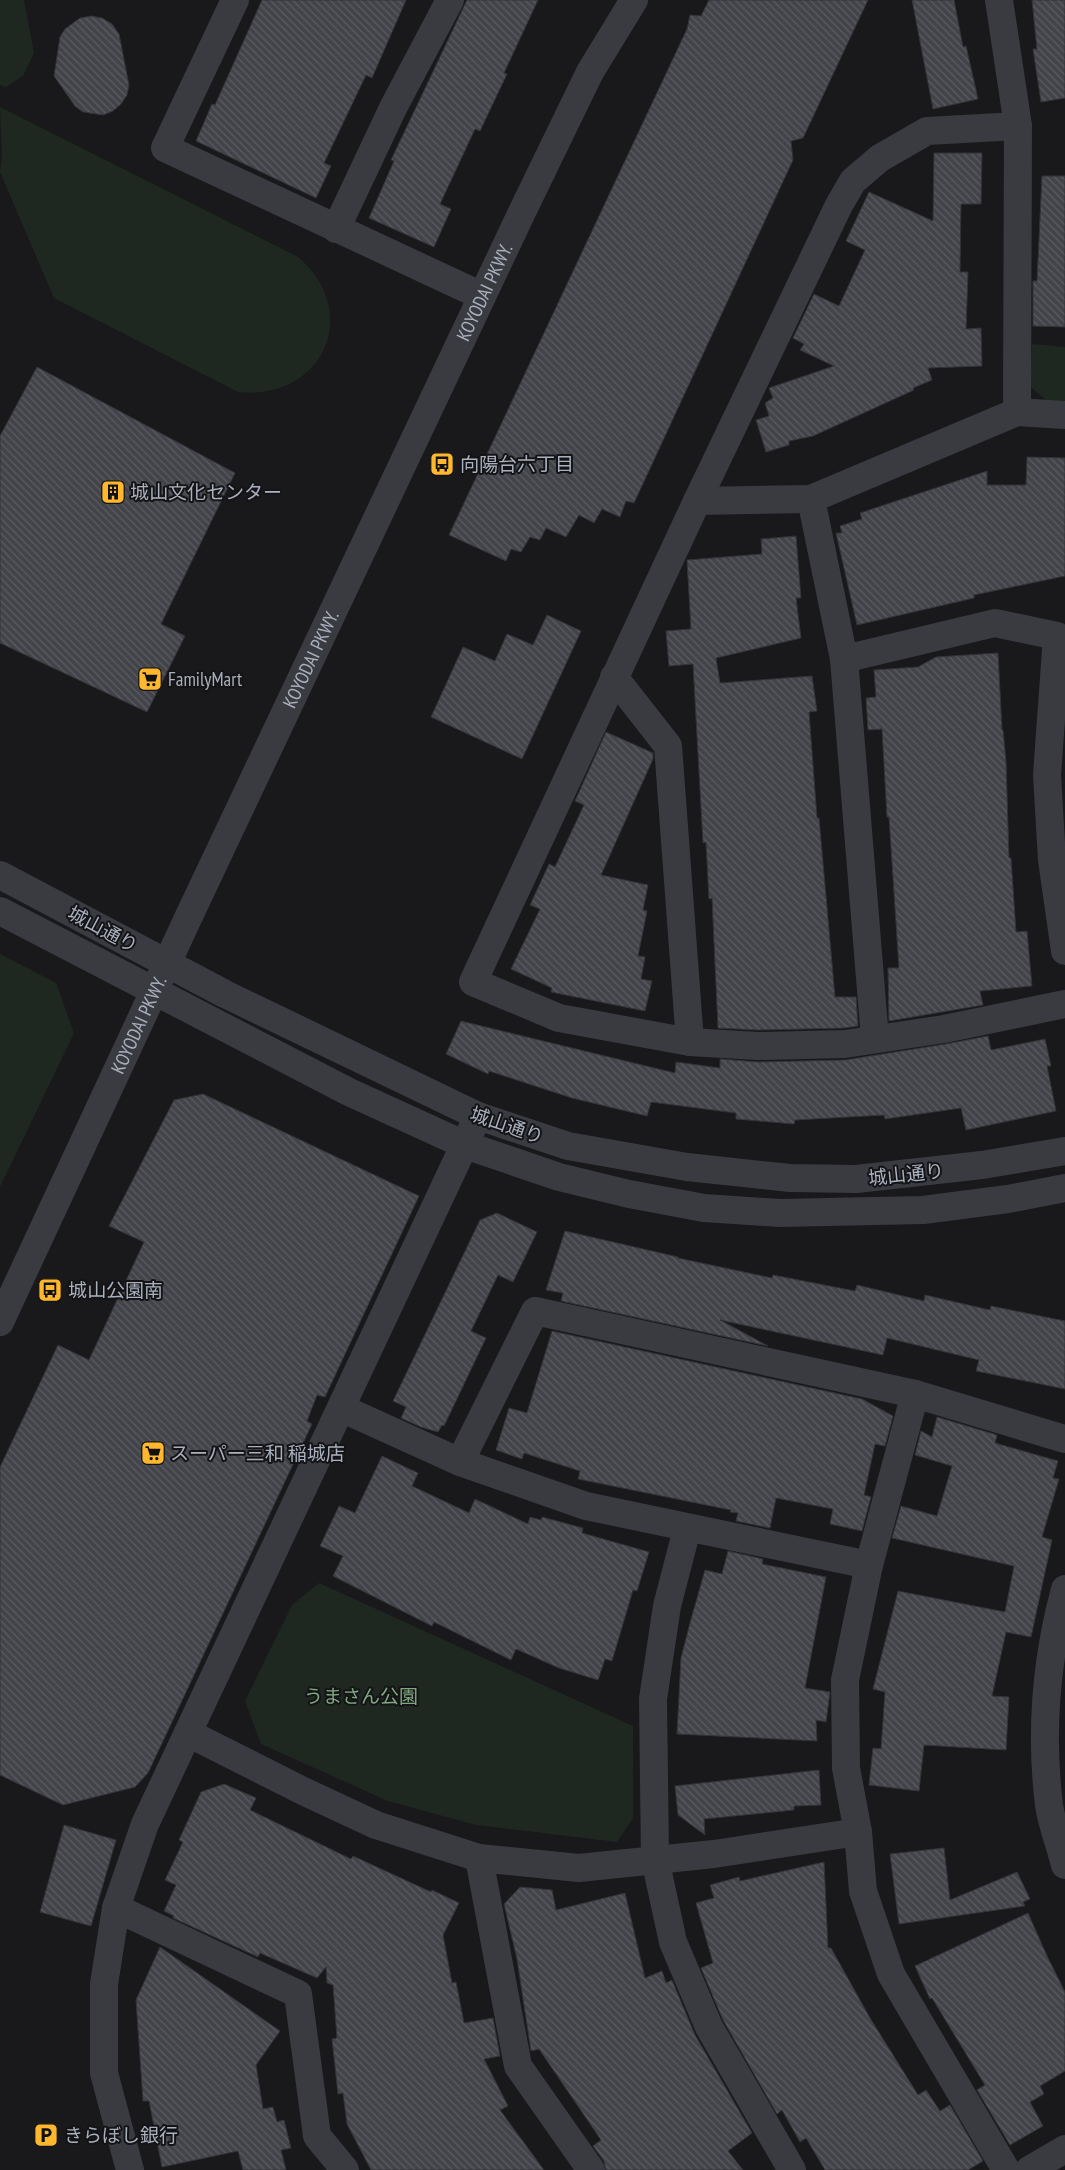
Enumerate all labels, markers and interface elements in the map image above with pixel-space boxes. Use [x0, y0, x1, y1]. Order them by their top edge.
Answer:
street label: KOYODAI PKWY. [451, 240, 517, 345]
bus stop icon: 向陽台六丁目 [429, 451, 455, 477]
place label: 向陽台六丁目 [460, 452, 574, 476]
building icon: 城山文化センター [100, 479, 126, 505]
place label: 城山文化センター [130, 480, 282, 504]
street label: KOYODAI PKWY. [277, 607, 344, 712]
supermarket icon: FamilyMart [137, 666, 163, 692]
place label: FamilyMart [168, 667, 243, 691]
street label: 城山通り [64, 901, 142, 957]
street label: KOYODAI PKWY. [105, 972, 171, 1077]
street label: 城山通り [467, 1101, 547, 1149]
street label: 城山通り [867, 1158, 945, 1190]
bus stop icon: 城山公園南 [37, 1277, 63, 1303]
place label: 城山公園南 [68, 1278, 163, 1302]
supermarket icon: スーパー三和 稲城店 [140, 1440, 166, 1466]
place label: スーパー三和 稲城店 [170, 1441, 345, 1465]
park label: うまさん公園 [304, 1684, 418, 1708]
parking icon: きらぼし銀行 [33, 2122, 59, 2148]
place label: きらぼし銀行 [64, 2123, 178, 2147]

